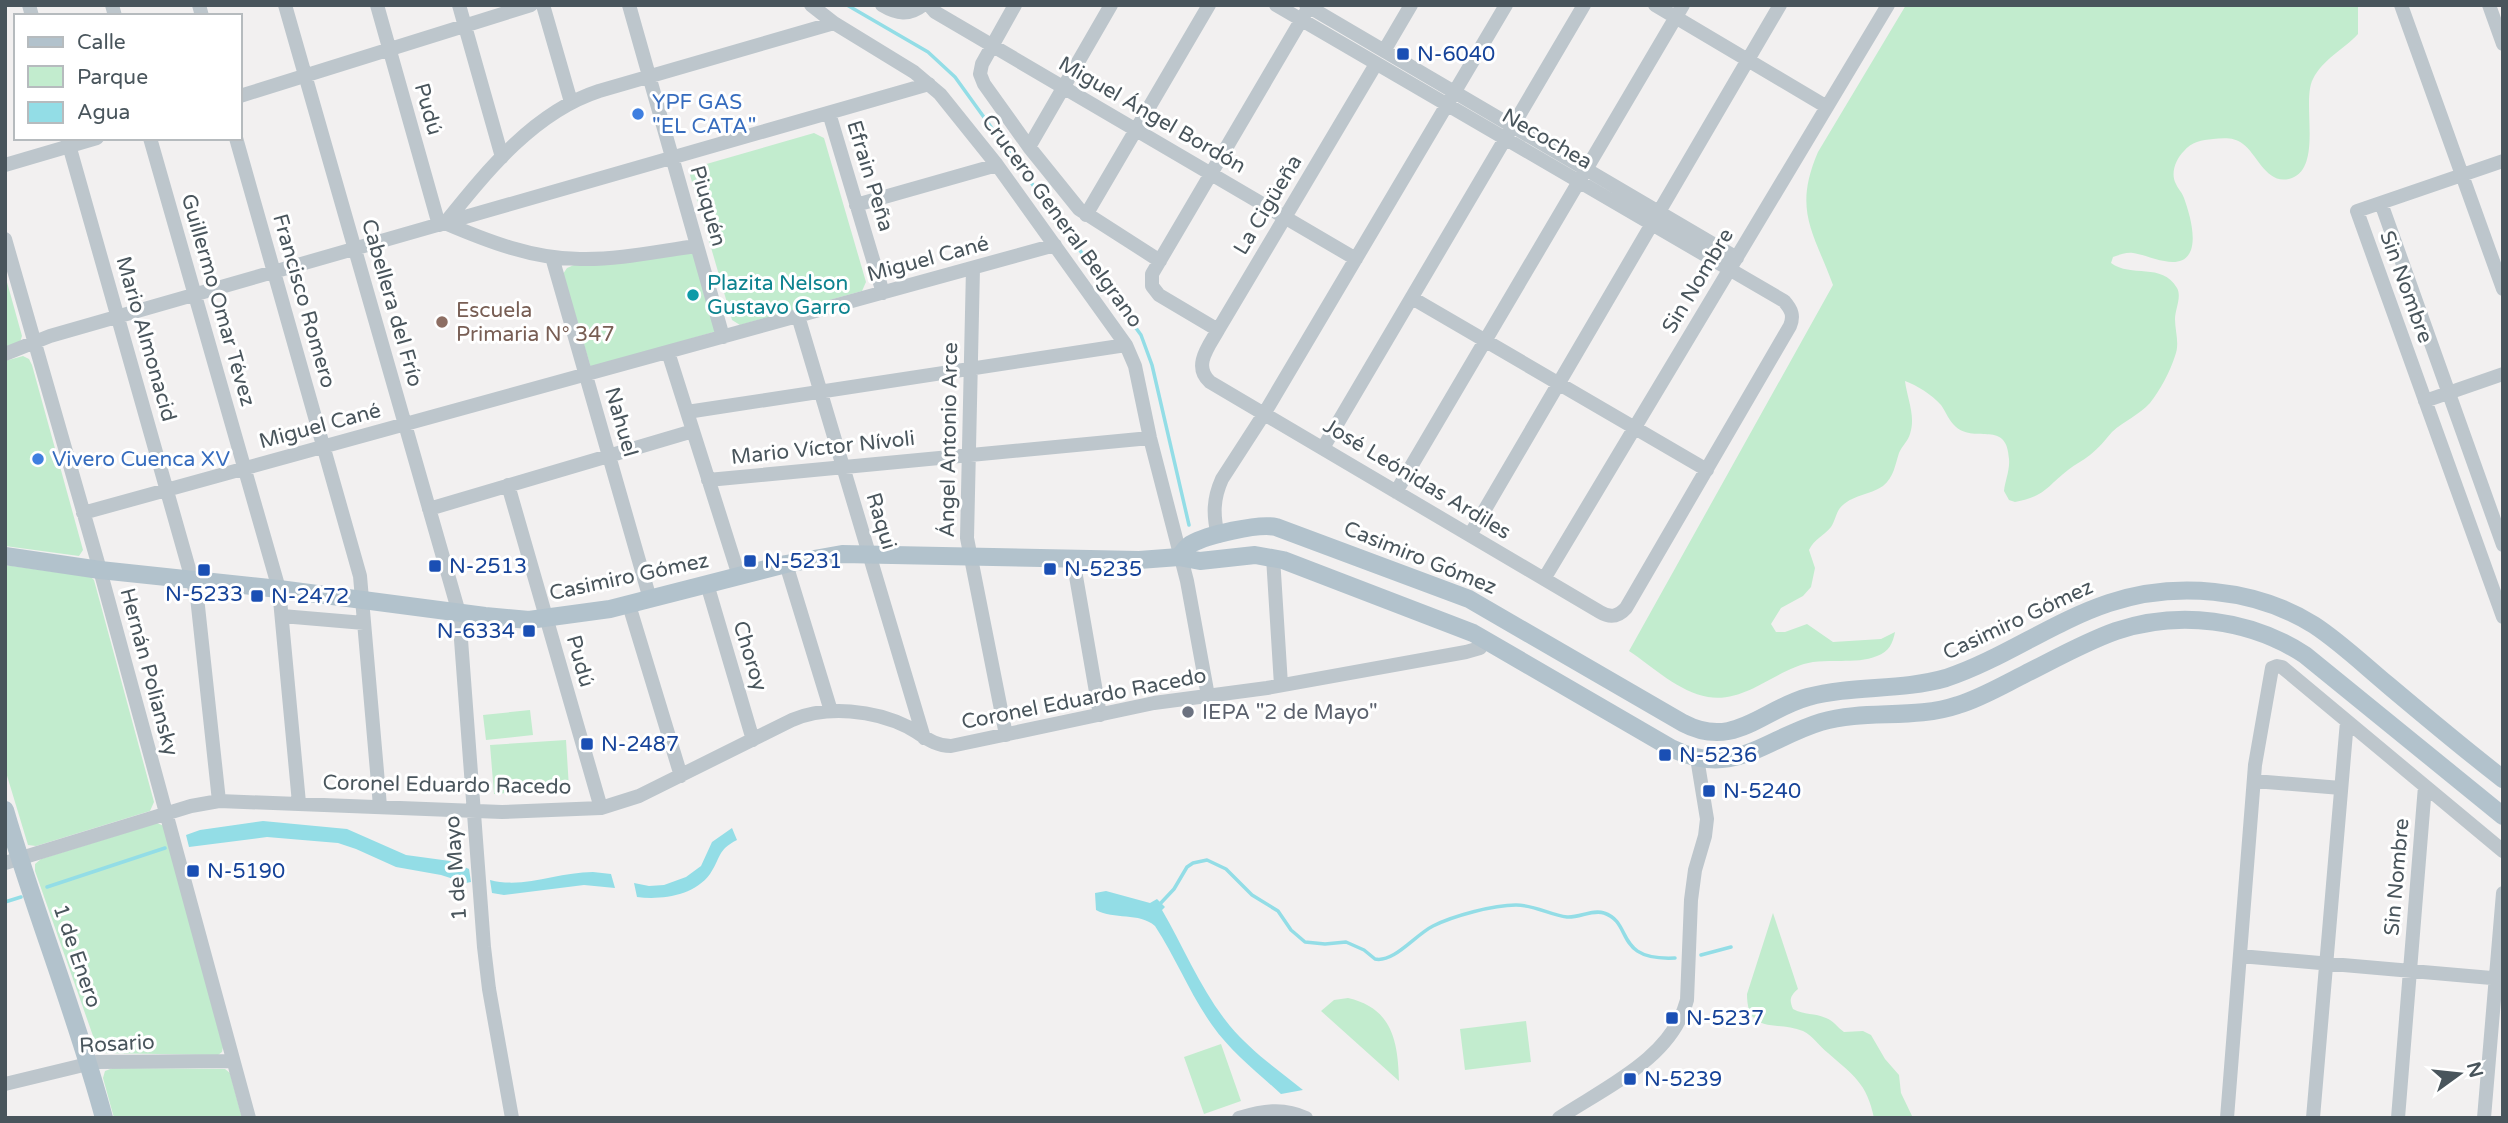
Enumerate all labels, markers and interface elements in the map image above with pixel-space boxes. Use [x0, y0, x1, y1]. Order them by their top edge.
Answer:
legend [14, 14, 242, 140]
text: Calle [77, 30, 126, 55]
place label: N-6040 [1417, 42, 1495, 67]
marker: N-6040 [1395, 46, 1411, 62]
street label: Miguel Ángel Bordón [1054, 51, 1250, 179]
text: Parque [77, 65, 148, 90]
street label: Pudú [409, 80, 447, 138]
place label: YPF GAS "EL CATA" [652, 90, 756, 139]
text: Agua [77, 100, 130, 125]
street label: Necochea [1497, 103, 1597, 175]
marker: YPF GAS "EL CATA" [630, 106, 646, 122]
street label: Crucero General Belgrano [976, 110, 1148, 332]
street label: Efrain Peña [841, 117, 899, 235]
street label: La Cigüeña [1229, 151, 1307, 259]
street label: Piuquén [685, 163, 731, 249]
street label: Guillermo Omar Tévez [176, 191, 260, 409]
street label: Francisco Romero [267, 211, 341, 391]
street label: Cabellera del Frío [356, 216, 428, 390]
street label: Sin Nombre [1657, 224, 1739, 338]
street label: Sin Nombre [2374, 227, 2438, 347]
street label: Miguel Cané [864, 231, 992, 287]
street label: Mario Almonacid [110, 254, 182, 424]
place label: Plazita Nelson Gustavo Garro [707, 271, 851, 320]
marker: Plazita Nelson Gustavo Garro [685, 287, 701, 303]
place label: Escuela Primaria N° 347 [456, 298, 615, 347]
marker: Escuela Primaria N° 347 [434, 314, 450, 330]
street label: Ángel Antonio Arce [935, 342, 963, 538]
street label: Nahuel [599, 384, 643, 460]
street label: Miguel Cané [256, 398, 384, 454]
street label: José Leónidas Ardiles [1319, 413, 1515, 545]
street label: Mario Víctor Nívoli [730, 426, 916, 470]
place label: Vivero Cuenca XV [52, 447, 230, 472]
marker: Vivero Cuenca XV [30, 451, 46, 467]
street label: Raqui [861, 490, 901, 552]
street label: Casimiro Gómez [1340, 516, 1500, 600]
street label: Casimiro Gómez [547, 548, 711, 606]
place label: N-5231 [764, 549, 842, 574]
marker: N-5231 [742, 553, 758, 569]
place label: N-2513 [449, 554, 527, 579]
place label: N-5235 [1064, 557, 1142, 582]
marker: N-2513 [427, 558, 443, 574]
marker: N-5235 [1042, 561, 1058, 577]
marker: N-5233 [196, 562, 212, 578]
street label: Casimiro Gómez [1939, 574, 2097, 666]
place label: N-5233 [165, 582, 243, 607]
place label: N-2472 [271, 584, 349, 609]
street label: Hernán Poliansky [115, 585, 183, 759]
marker: N-2472 [249, 588, 265, 604]
street label: Choroy [728, 618, 772, 694]
place label: N-6334 [437, 619, 515, 644]
marker: N-6334 [521, 623, 537, 639]
street label: Pudú [561, 632, 599, 690]
street label: Coronel Eduardo Racedo [959, 663, 1209, 735]
place label: IEPA "2 de Mayo" [1202, 700, 1378, 725]
marker: IEPA "2 de Mayo" [1180, 704, 1196, 720]
place label: N-2487 [601, 732, 679, 757]
marker: N-2487 [579, 736, 595, 752]
place label: N-5236 [1679, 743, 1757, 768]
marker: N-5236 [1657, 747, 1673, 763]
street label: Coronel Eduardo Racedo [322, 770, 572, 800]
place label: N-5240 [1723, 779, 1801, 804]
marker: N-5240 [1701, 783, 1717, 799]
street label: 1 de Mayo [440, 815, 472, 921]
street label: Sin Nombre [2379, 817, 2415, 937]
place label: N-5190 [207, 859, 285, 884]
marker: N-5190 [185, 863, 201, 879]
street label: 1 de Enero [48, 901, 106, 1011]
place label: N-5237 [1686, 1006, 1764, 1031]
marker: N-5237 [1664, 1010, 1680, 1026]
street label: Rosario [79, 1030, 155, 1058]
north arrow [2424, 1039, 2494, 1109]
text: N [2462, 1060, 2487, 1080]
place label: N-5239 [1644, 1067, 1722, 1092]
marker: N-5239 [1622, 1071, 1638, 1087]

